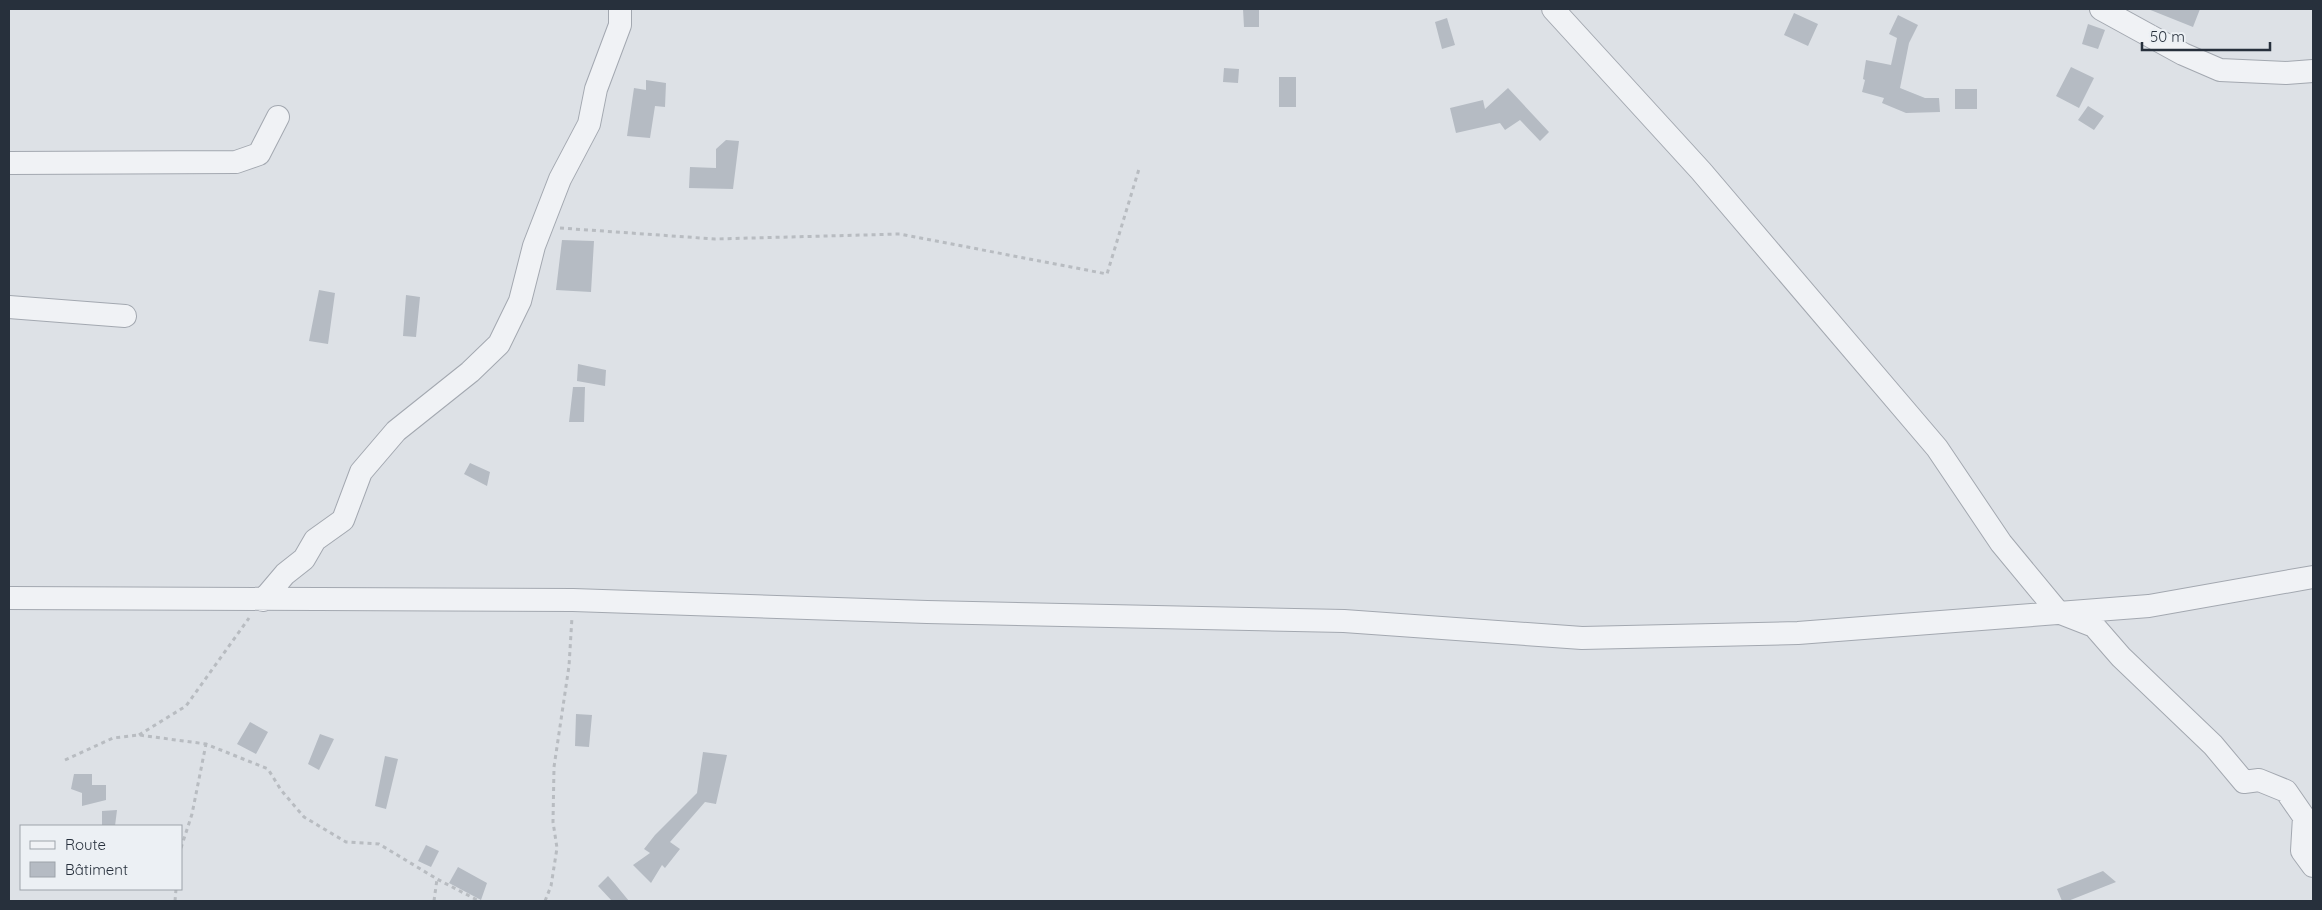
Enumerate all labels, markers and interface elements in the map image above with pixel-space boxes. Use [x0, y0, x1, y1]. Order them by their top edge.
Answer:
scale bar [2142, 20, 2270, 52]
text: 50 m [2150, 27, 2185, 46]
legend [20, 825, 182, 890]
text: Route [65, 835, 106, 854]
text: Bâtiment [65, 860, 128, 879]

